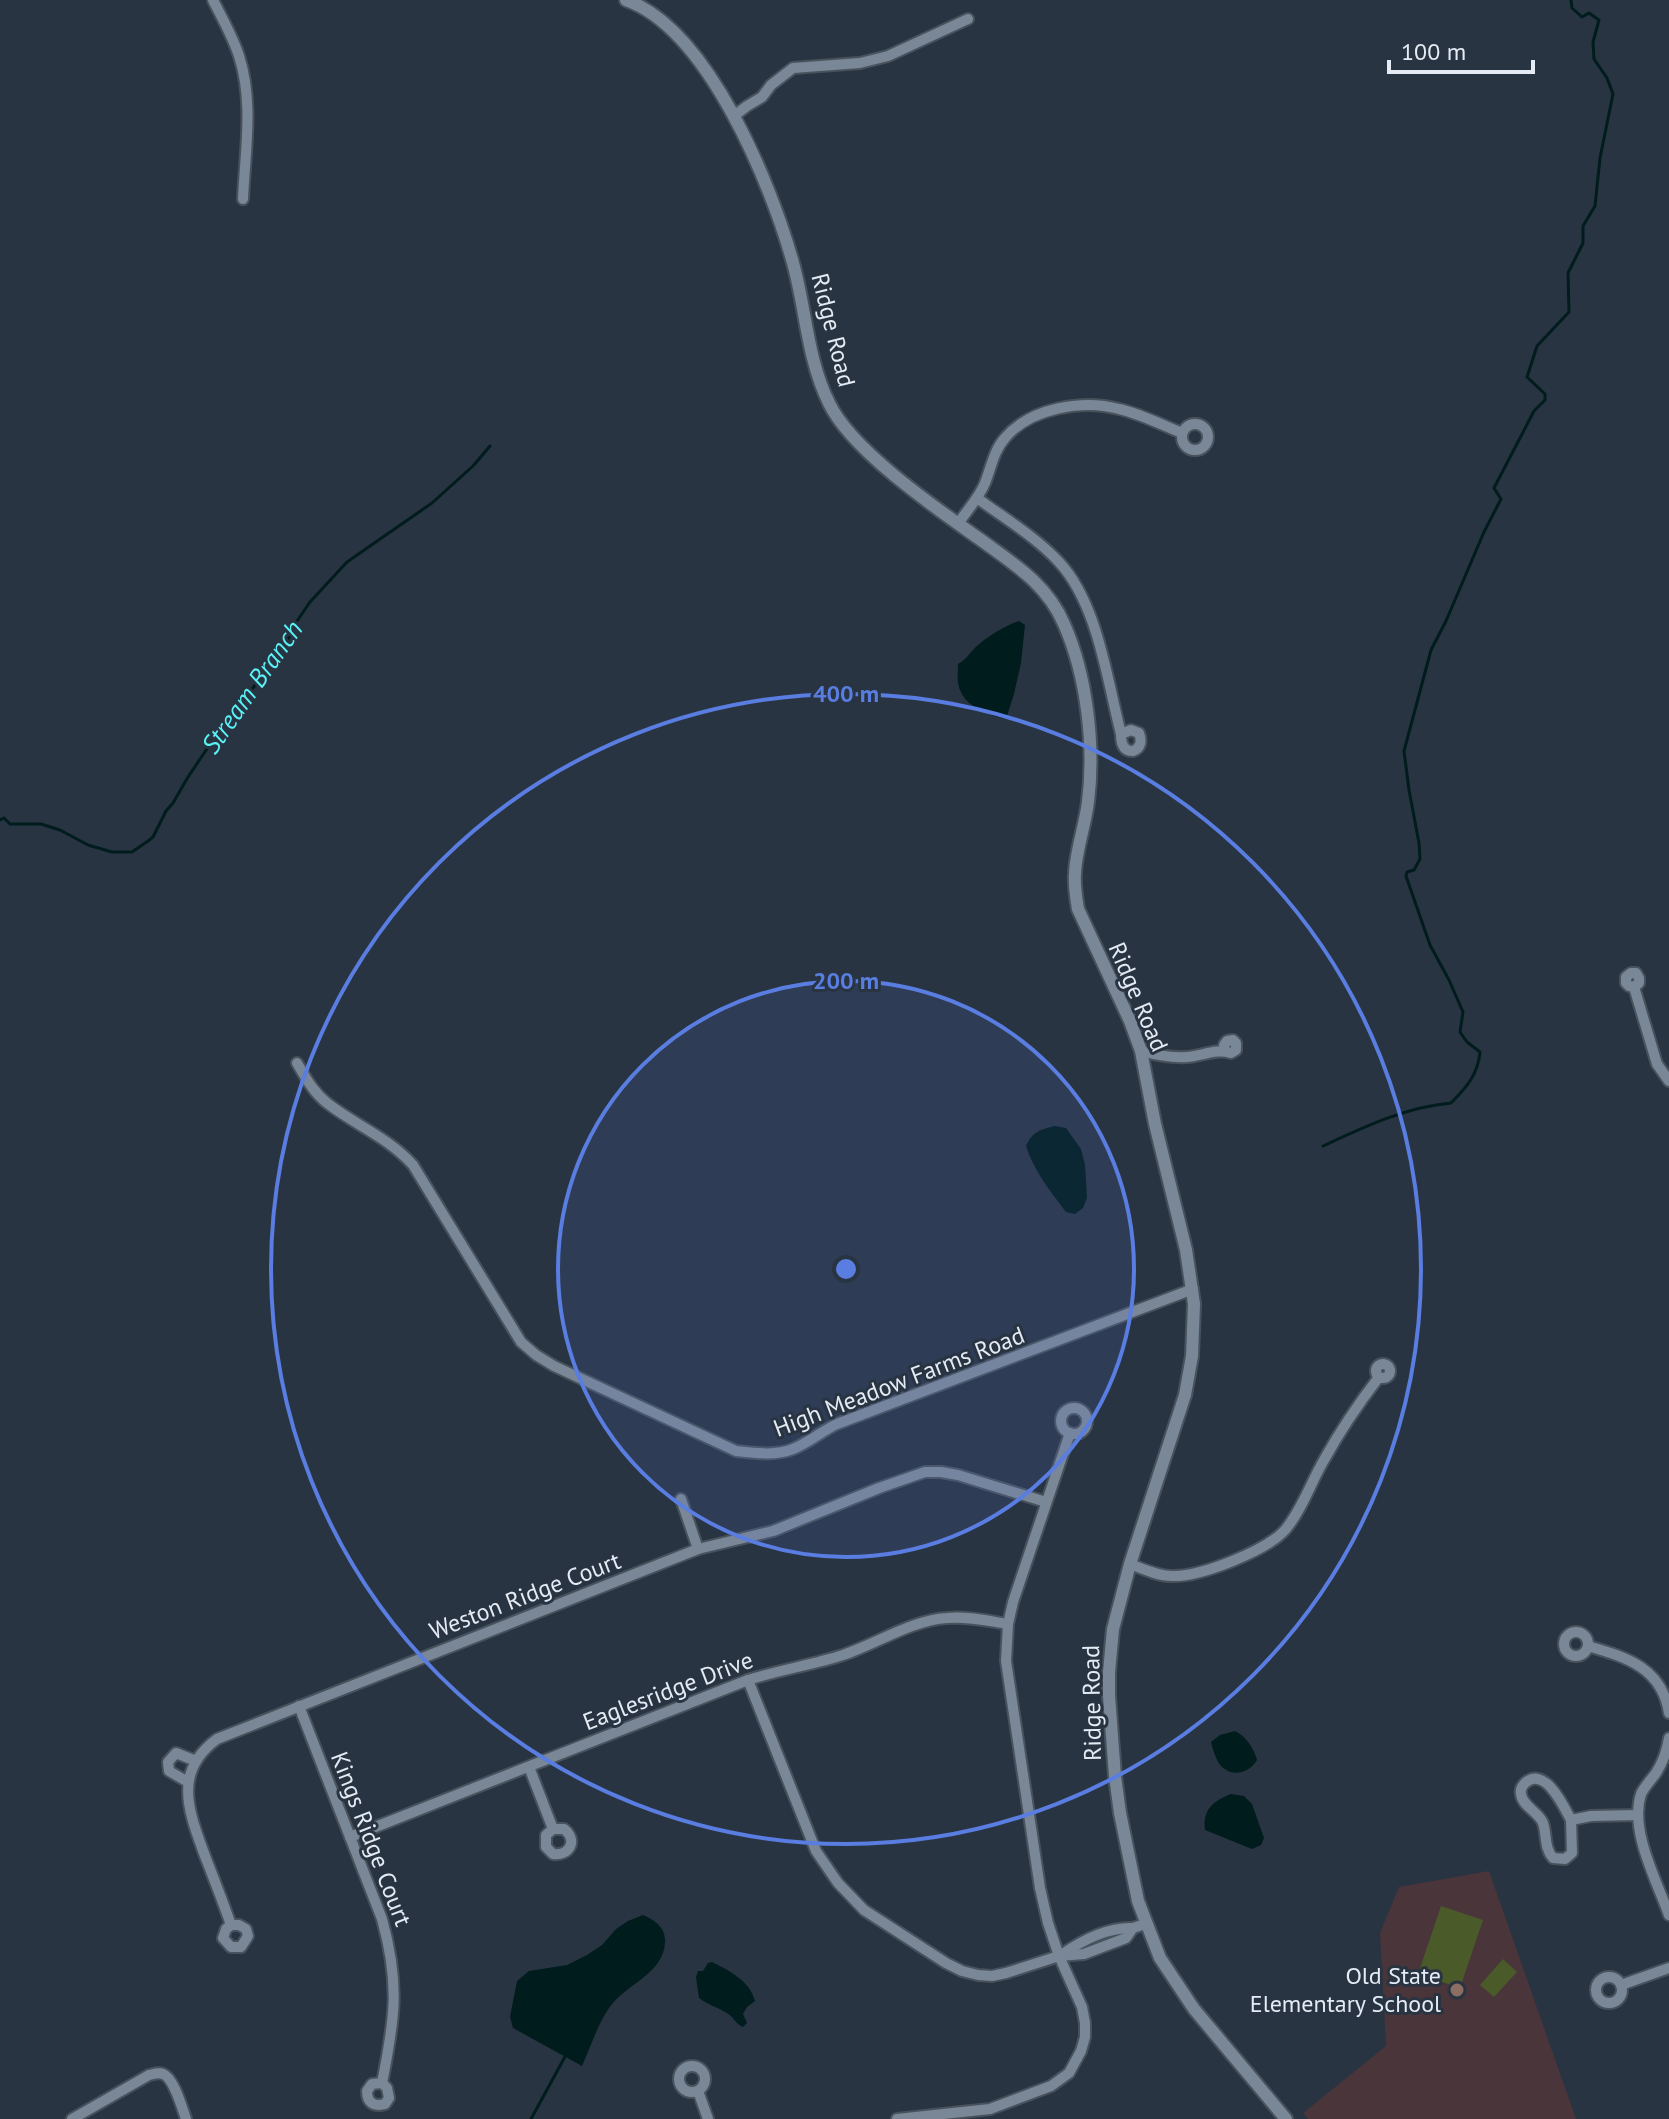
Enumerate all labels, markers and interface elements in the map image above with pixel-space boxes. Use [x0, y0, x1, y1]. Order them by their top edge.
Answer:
scale bar [1389, 24, 1533, 74]
text: 100 m [1401, 36, 1466, 67]
street label: Ridge Road [804, 270, 863, 390]
water label: Stream Branch [194, 614, 310, 760]
text: 400 m [813, 678, 879, 709]
street label: Ridge Road [1102, 937, 1175, 1056]
text: 200 m [813, 965, 879, 996]
centre of rings [832, 1255, 860, 1283]
street label: High Meadow Farms Road [769, 1319, 1029, 1444]
street label: Weston Ridge Court [425, 1545, 625, 1646]
street label: Eaglesridge Drive [578, 1644, 757, 1737]
street label: Ridge Road [1075, 1645, 1108, 1761]
street label: Kings Ridge Court [324, 1747, 419, 1930]
place label: Old State Elementary School [1250, 1960, 1441, 2019]
marker: Old State Elementary School [1448, 1981, 1466, 1999]

